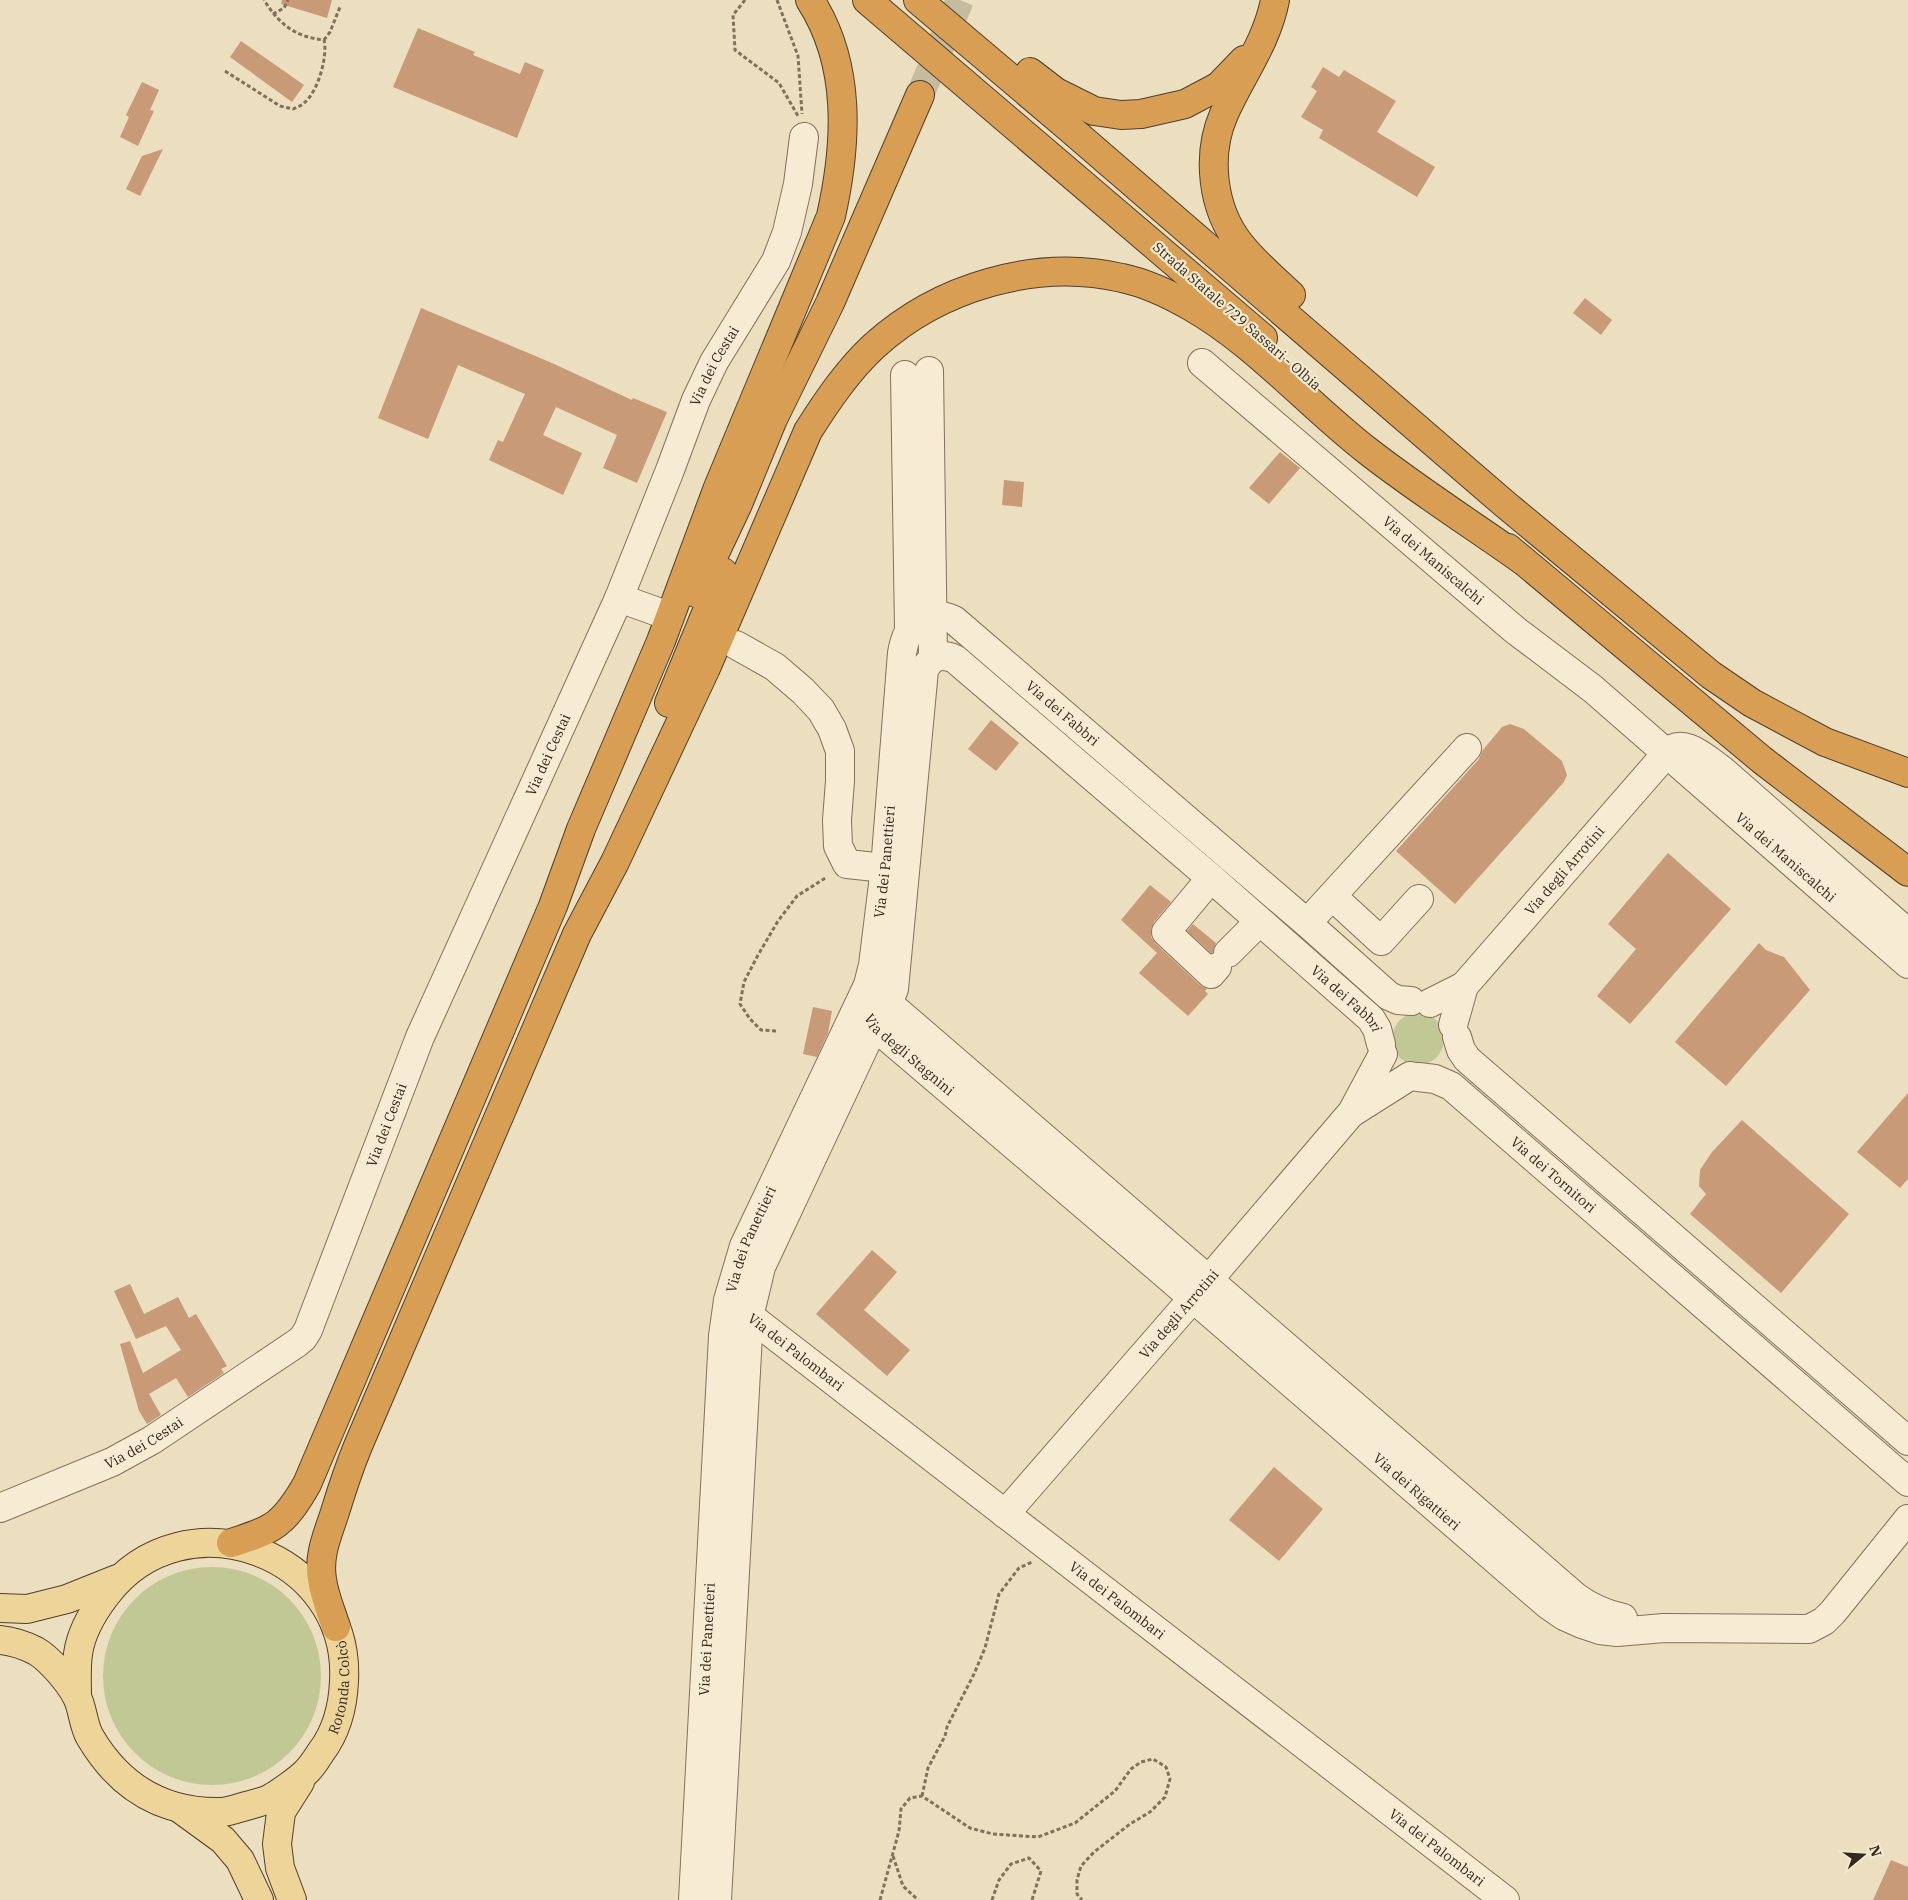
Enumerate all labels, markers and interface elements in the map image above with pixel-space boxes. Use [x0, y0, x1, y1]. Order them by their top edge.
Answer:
street label: Strada Statale 729 Sassari - Olbia [1149, 238, 1325, 394]
street label: Via dei Cestai [686, 323, 743, 408]
street label: Via dei Maniscalchi [1379, 512, 1488, 609]
street label: Via dei Fabbri [1022, 677, 1103, 750]
street label: Via dei Cestai [522, 711, 574, 799]
street label: Via dei Panettieri [870, 805, 899, 919]
street label: Via dei Maniscalchi [1732, 808, 1840, 906]
street label: Via degli Arrotini [1521, 822, 1608, 919]
street label: Via dei Fabbri [1307, 961, 1386, 1034]
street label: Via degli Stagnini [860, 1011, 958, 1099]
street label: Via dei Cestai [362, 1080, 411, 1169]
street label: Via dei Tornitori [1507, 1133, 1600, 1217]
street label: Via dei Panettieri [722, 1183, 780, 1295]
street label: Via degli Arrotini [1135, 1266, 1223, 1362]
street label: Via dei Palombari [744, 1309, 848, 1395]
street label: Via dei Cestai [102, 1413, 186, 1473]
street label: Via dei Rigattieri [1369, 1449, 1464, 1534]
street label: Via dei Palombari [1066, 1558, 1169, 1643]
street label: Via dei Panettieri [695, 1582, 719, 1696]
street label: Rotonda Colcò [324, 1639, 353, 1737]
street label: Via dei Palombari [1385, 1805, 1488, 1890]
north arrow [1838, 1830, 1888, 1880]
text: N [1865, 1843, 1886, 1859]

